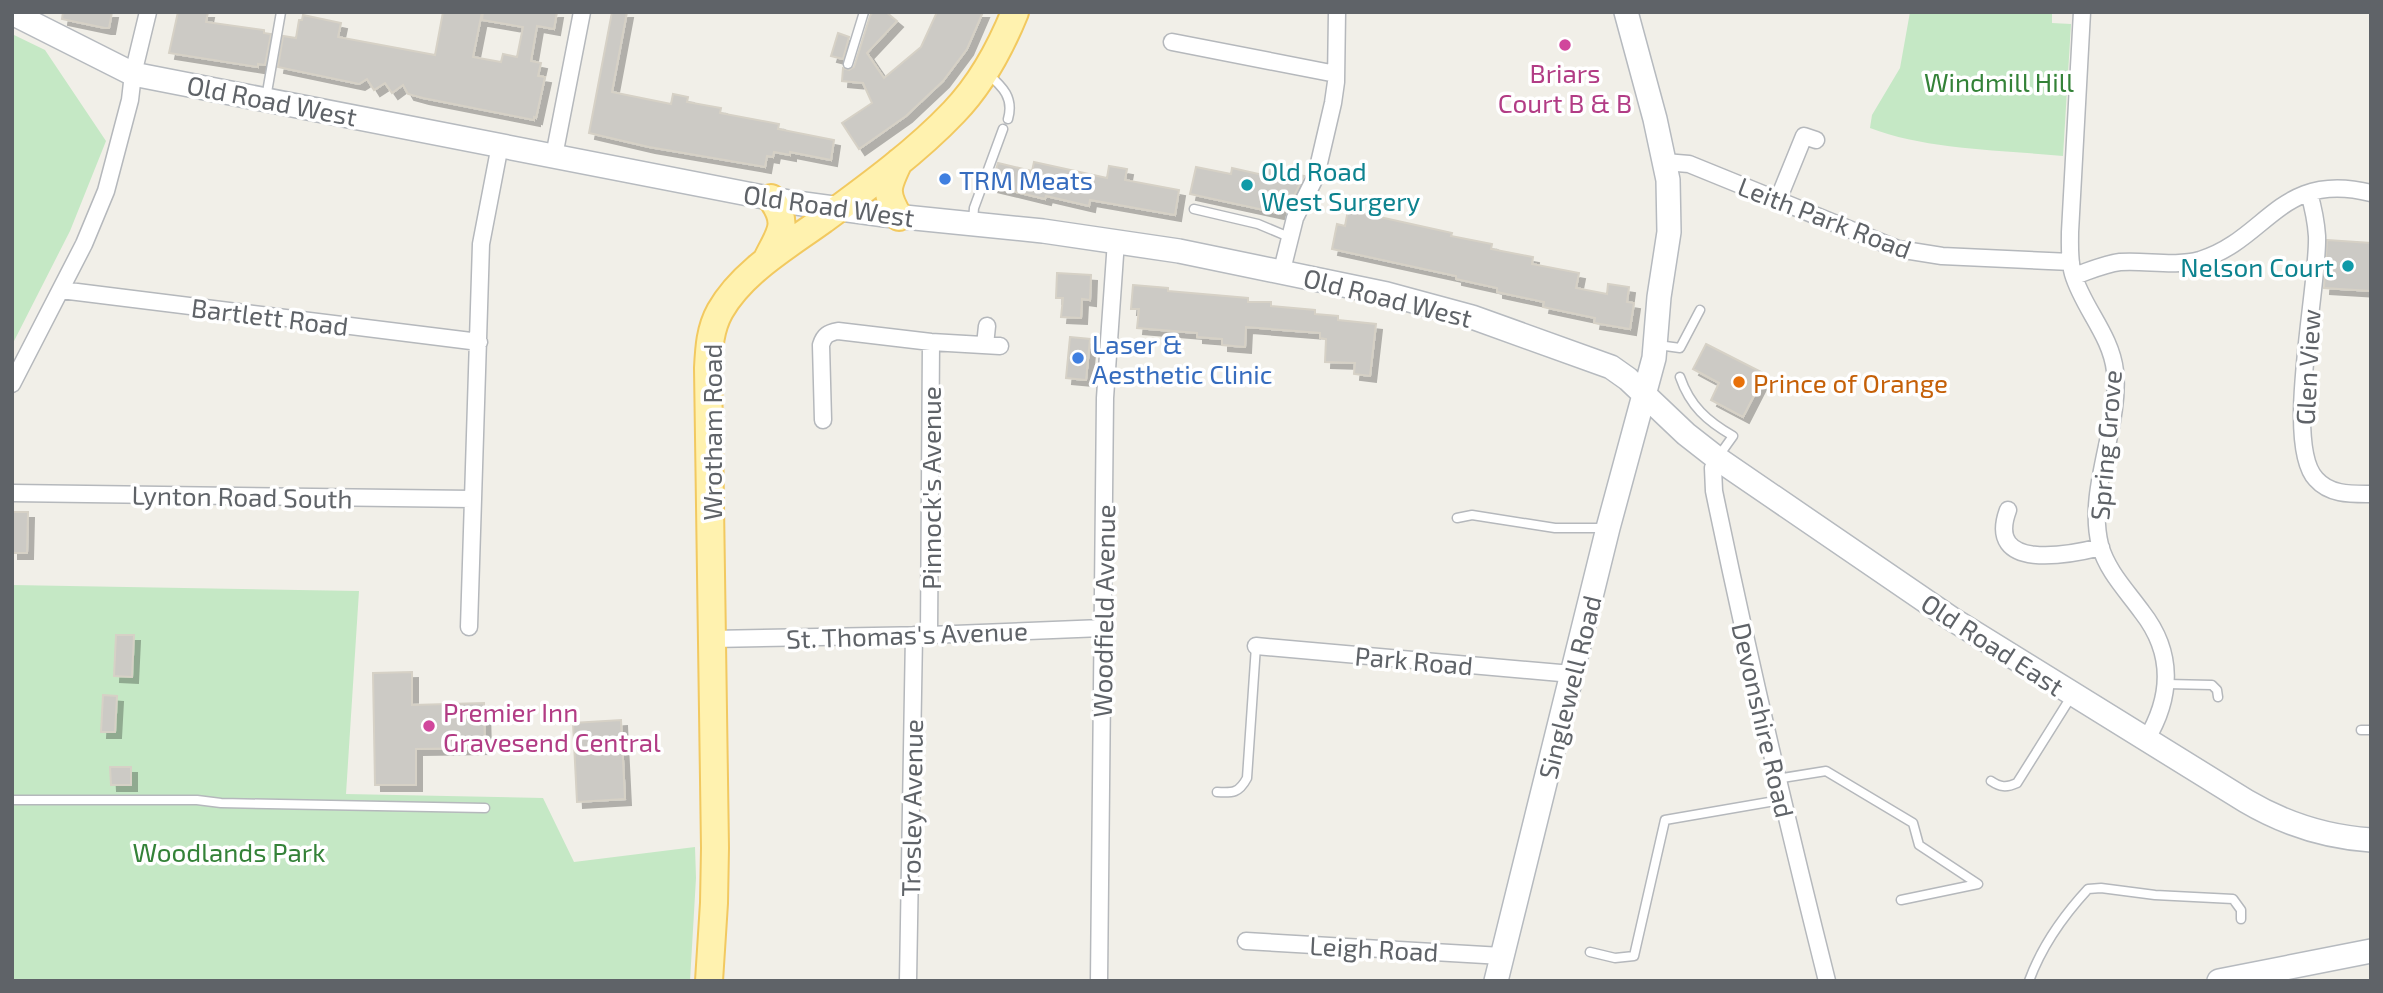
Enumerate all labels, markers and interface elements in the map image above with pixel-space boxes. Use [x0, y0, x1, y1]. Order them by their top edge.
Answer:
marker: Briars Court B & B [1557, 37, 1573, 53]
place label: Briars Court B & B [1498, 57, 1632, 118]
park label: Windmill Hill [1924, 66, 2074, 97]
street label: Old Road West [184, 68, 360, 132]
place label: Old Road West Surgery [1261, 155, 1421, 216]
place label: TRM Meats [959, 164, 1093, 195]
street label: Leith Park Road [1734, 170, 1916, 264]
marker: TRM Meats [937, 171, 953, 187]
marker: Old Road West Surgery [1239, 177, 1255, 193]
street label: Old Road West [741, 178, 917, 232]
place label: Nelson Court [2180, 251, 2334, 282]
marker: Nelson Court [2340, 258, 2356, 274]
street label: Old Road West [1301, 261, 1475, 333]
street label: Bartlett Road [190, 291, 350, 341]
street label: Glen View [2288, 308, 2326, 426]
place label: Laser & Aesthetic Clinic [1092, 328, 1272, 389]
street label: Wrotham Road [696, 344, 727, 520]
marker: Laser & Aesthetic Clinic [1070, 350, 1086, 366]
place label: Prince of Orange [1753, 367, 1948, 398]
street label: Spring Grove [2083, 369, 2127, 521]
marker: Prince of Orange [1731, 374, 1747, 390]
street label: Pinnock's Avenue [915, 386, 946, 590]
street label: Lynton Road South [131, 479, 353, 513]
street label: Woodfield Avenue [1086, 504, 1120, 718]
street label: Old Road East [1916, 586, 2070, 702]
street label: Singlewell Road [1531, 592, 1607, 782]
street label: St. Thomas's Avenue [786, 614, 1028, 654]
street label: Devonshire Road [1726, 619, 1802, 821]
street label: Park Road [1354, 639, 1474, 681]
place label: Premier Inn Gravesend Central [443, 696, 661, 757]
marker: Premier Inn Gravesend Central [421, 718, 437, 734]
street label: Trosley Avenue [894, 719, 928, 897]
park label: Woodlands Park [133, 836, 325, 867]
street label: Leigh Road [1309, 929, 1439, 967]

